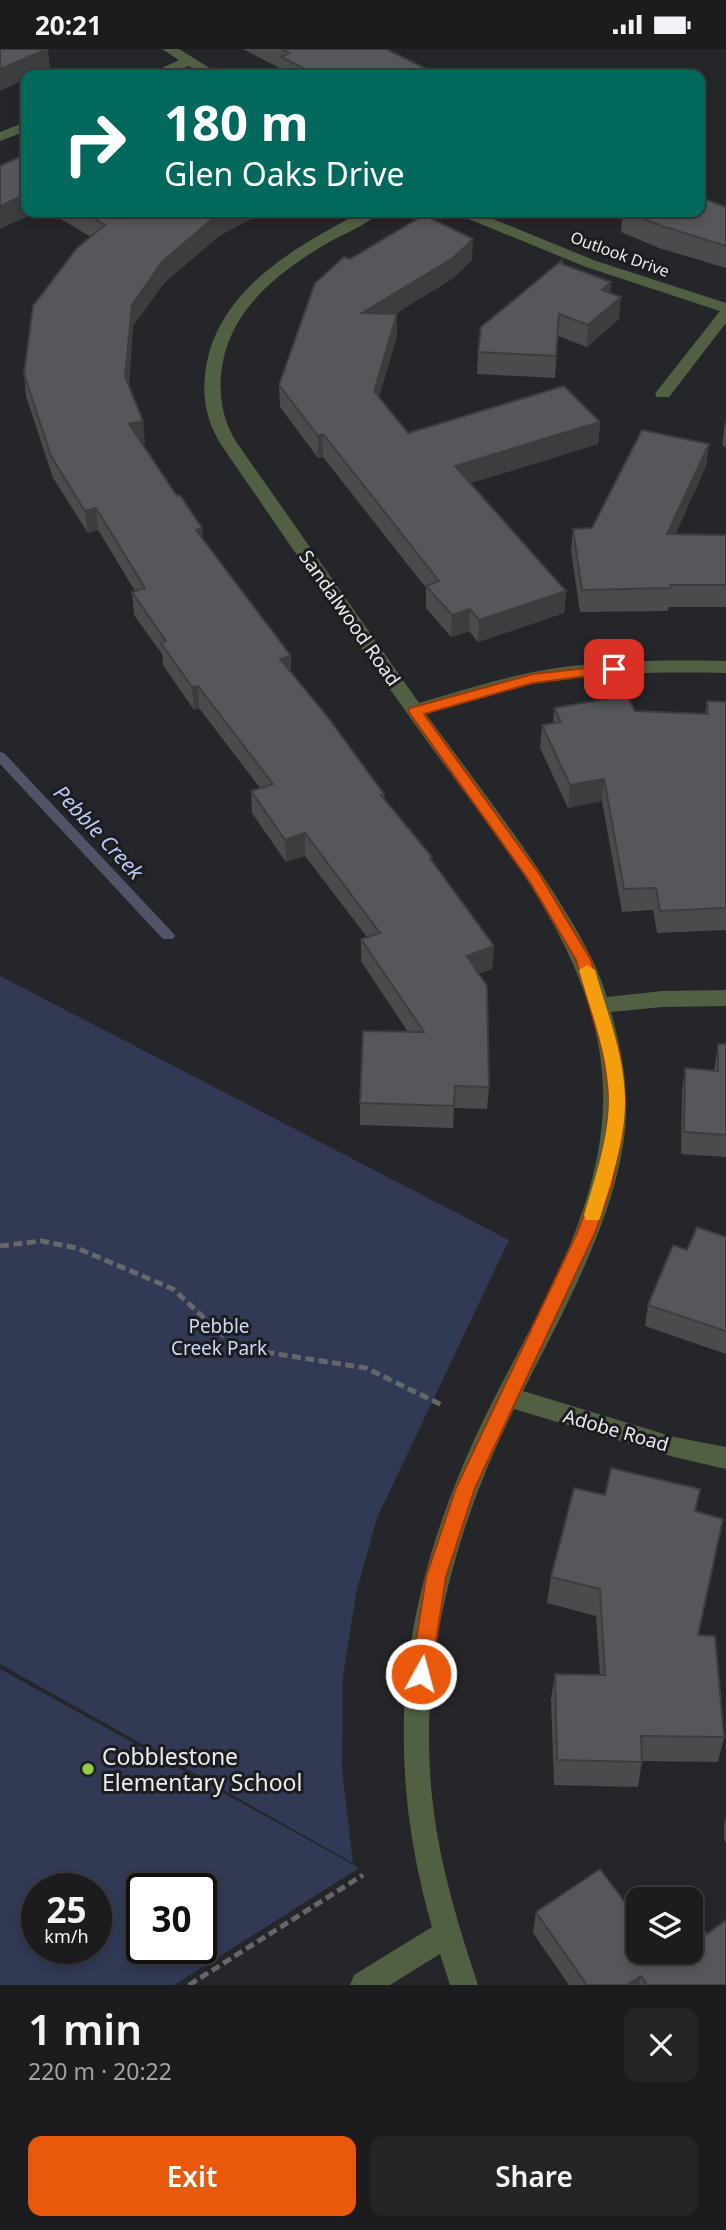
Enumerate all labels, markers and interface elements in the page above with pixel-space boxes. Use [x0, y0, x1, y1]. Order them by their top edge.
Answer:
text: 20:21 [35, 7, 102, 43]
text: 180 m [164, 89, 309, 155]
icon: right [49, 98, 140, 189]
text: Glen Oaks Drive [164, 152, 405, 195]
street label: Outlook Drive [567, 226, 673, 282]
street label: Sandalwood Road [293, 545, 407, 691]
pin [584, 639, 644, 699]
icon: arrive [595, 650, 633, 688]
water label: Pebble Creek [48, 779, 151, 886]
park label: Pebble Creek Park [171, 1313, 267, 1361]
street label: Adobe Road [560, 1403, 672, 1457]
position arrow [384, 1637, 458, 1711]
place label: Cobblestone Elementary School [102, 1740, 302, 1798]
marker: Cobblestone Elementary School [80, 1761, 96, 1777]
speed limit sign: 30 [126, 1873, 217, 1964]
text: 25 [46, 1886, 87, 1933]
map controls [626, 1887, 703, 1964]
button: layers [626, 1887, 703, 1964]
text: km/h [44, 1924, 89, 1948]
text: 1 min [28, 2000, 142, 2057]
button: close [624, 2008, 698, 2082]
text: 220 m · 20:22 [28, 2055, 172, 2087]
button: Exit [28, 2136, 356, 2216]
button: Share [370, 2136, 698, 2216]

